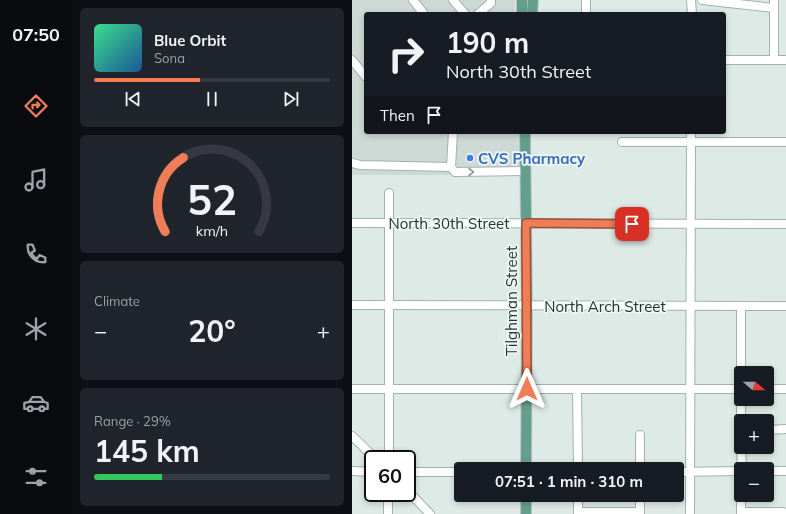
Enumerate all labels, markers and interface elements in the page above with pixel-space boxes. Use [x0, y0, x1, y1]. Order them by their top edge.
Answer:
text: 07:50 [12, 23, 60, 46]
text: 190 m [446, 25, 529, 60]
icon: right [380, 28, 432, 80]
text: Blue Orbit [154, 31, 226, 50]
text: Sona [154, 50, 185, 66]
text: North 30th Street [446, 60, 591, 83]
icon: previous [122, 88, 144, 110]
icon: pause [201, 88, 223, 110]
icon: next [280, 88, 302, 110]
icon: directions [22, 92, 50, 120]
icon: arrive [423, 104, 445, 126]
text: Then [380, 106, 415, 125]
place label: CVS Pharmacy [478, 149, 586, 168]
marker: CVS Pharmacy [465, 153, 475, 163]
icon: music [22, 166, 50, 194]
one-way arrow [468, 168, 474, 176]
text: 52 [187, 173, 237, 225]
pin [615, 207, 649, 241]
icon: arrive [621, 213, 643, 235]
street label: North 30th Street [388, 214, 510, 233]
text: km/h [196, 221, 228, 239]
icon: phone [22, 240, 50, 268]
street label: Tilghman Street [502, 246, 521, 356]
text: Climate [94, 293, 140, 309]
street label: North Arch Street [544, 297, 666, 316]
text: 20° [188, 312, 236, 350]
icon: climate [22, 315, 50, 343]
text: − [94, 317, 107, 345]
text: + [317, 317, 330, 345]
north arrow [734, 366, 774, 406]
map controls [734, 366, 774, 502]
position arrow [506, 368, 548, 410]
icon: car [22, 389, 50, 417]
text: Range · 29% [94, 413, 171, 429]
button: + [734, 414, 774, 454]
text: 145 km [94, 432, 200, 470]
speed limit sign: 60 [364, 450, 416, 502]
button: − [734, 462, 774, 502]
icon: filters [22, 463, 50, 491]
text: 07:51 · 1 min · 310 m [495, 472, 643, 491]

